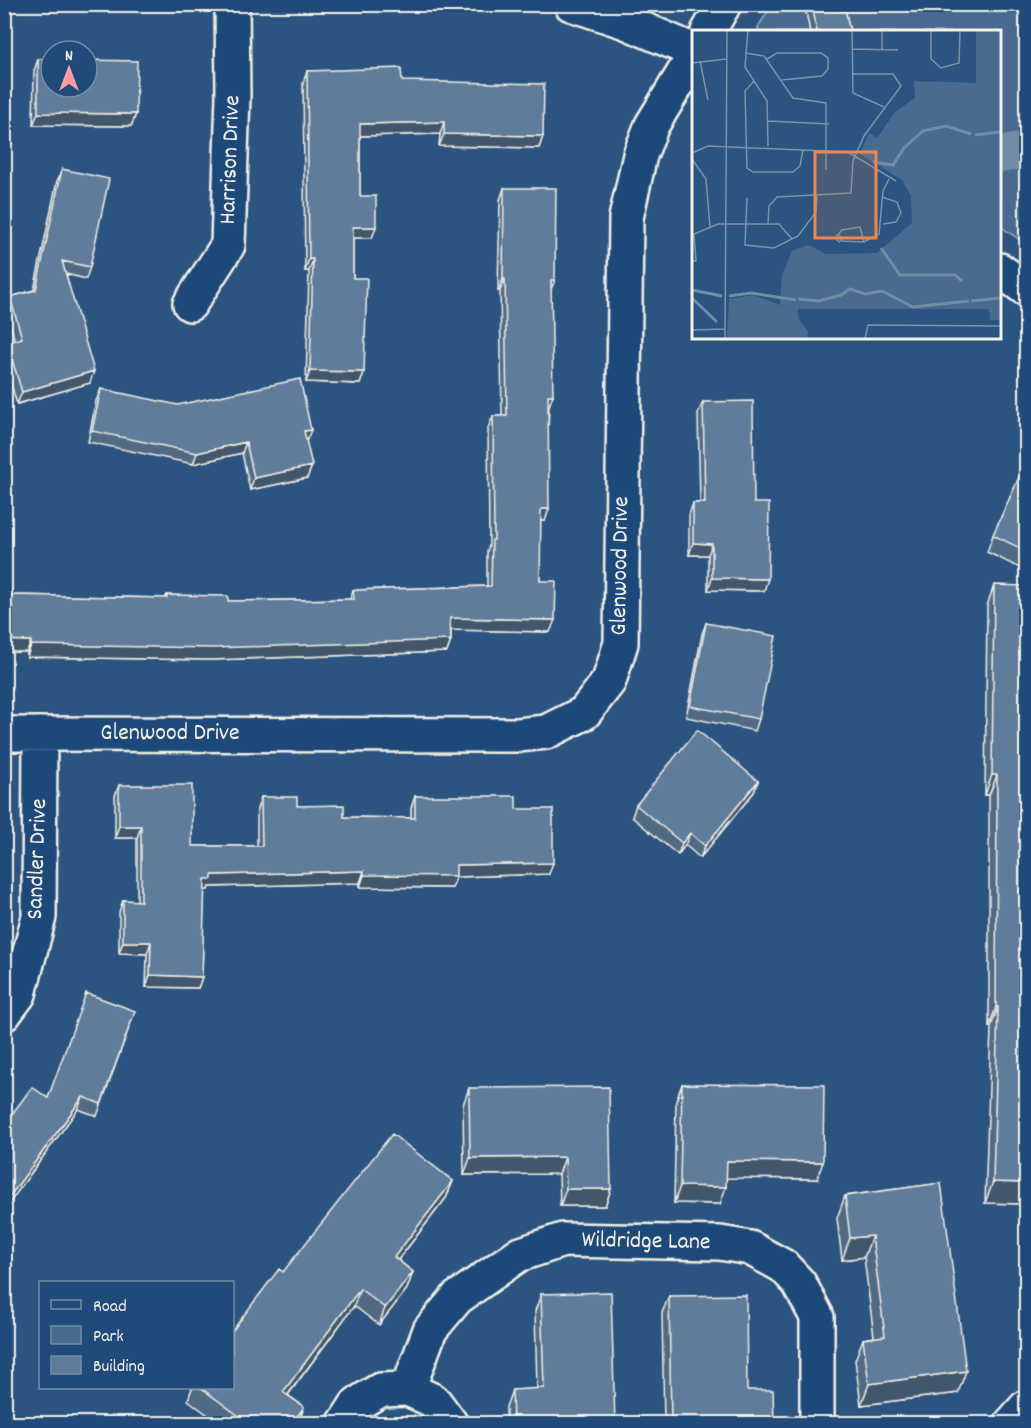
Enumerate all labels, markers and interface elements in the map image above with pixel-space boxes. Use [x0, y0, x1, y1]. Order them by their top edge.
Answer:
inset map [692, 30, 1001, 339]
north arrow [39, 39, 99, 99]
text: N [65, 45, 73, 68]
street label: Harrison Drive [212, 95, 250, 225]
street label: Glenwood Drive [603, 496, 639, 636]
street label: Glenwood Drive [100, 717, 240, 751]
street label: Sandler Drive [19, 798, 57, 920]
street label: Wildridge Lane [581, 1224, 711, 1260]
legend [39, 1281, 234, 1389]
text: Road [93, 1295, 127, 1320]
text: Park [93, 1325, 124, 1350]
text: Building [93, 1355, 145, 1380]

